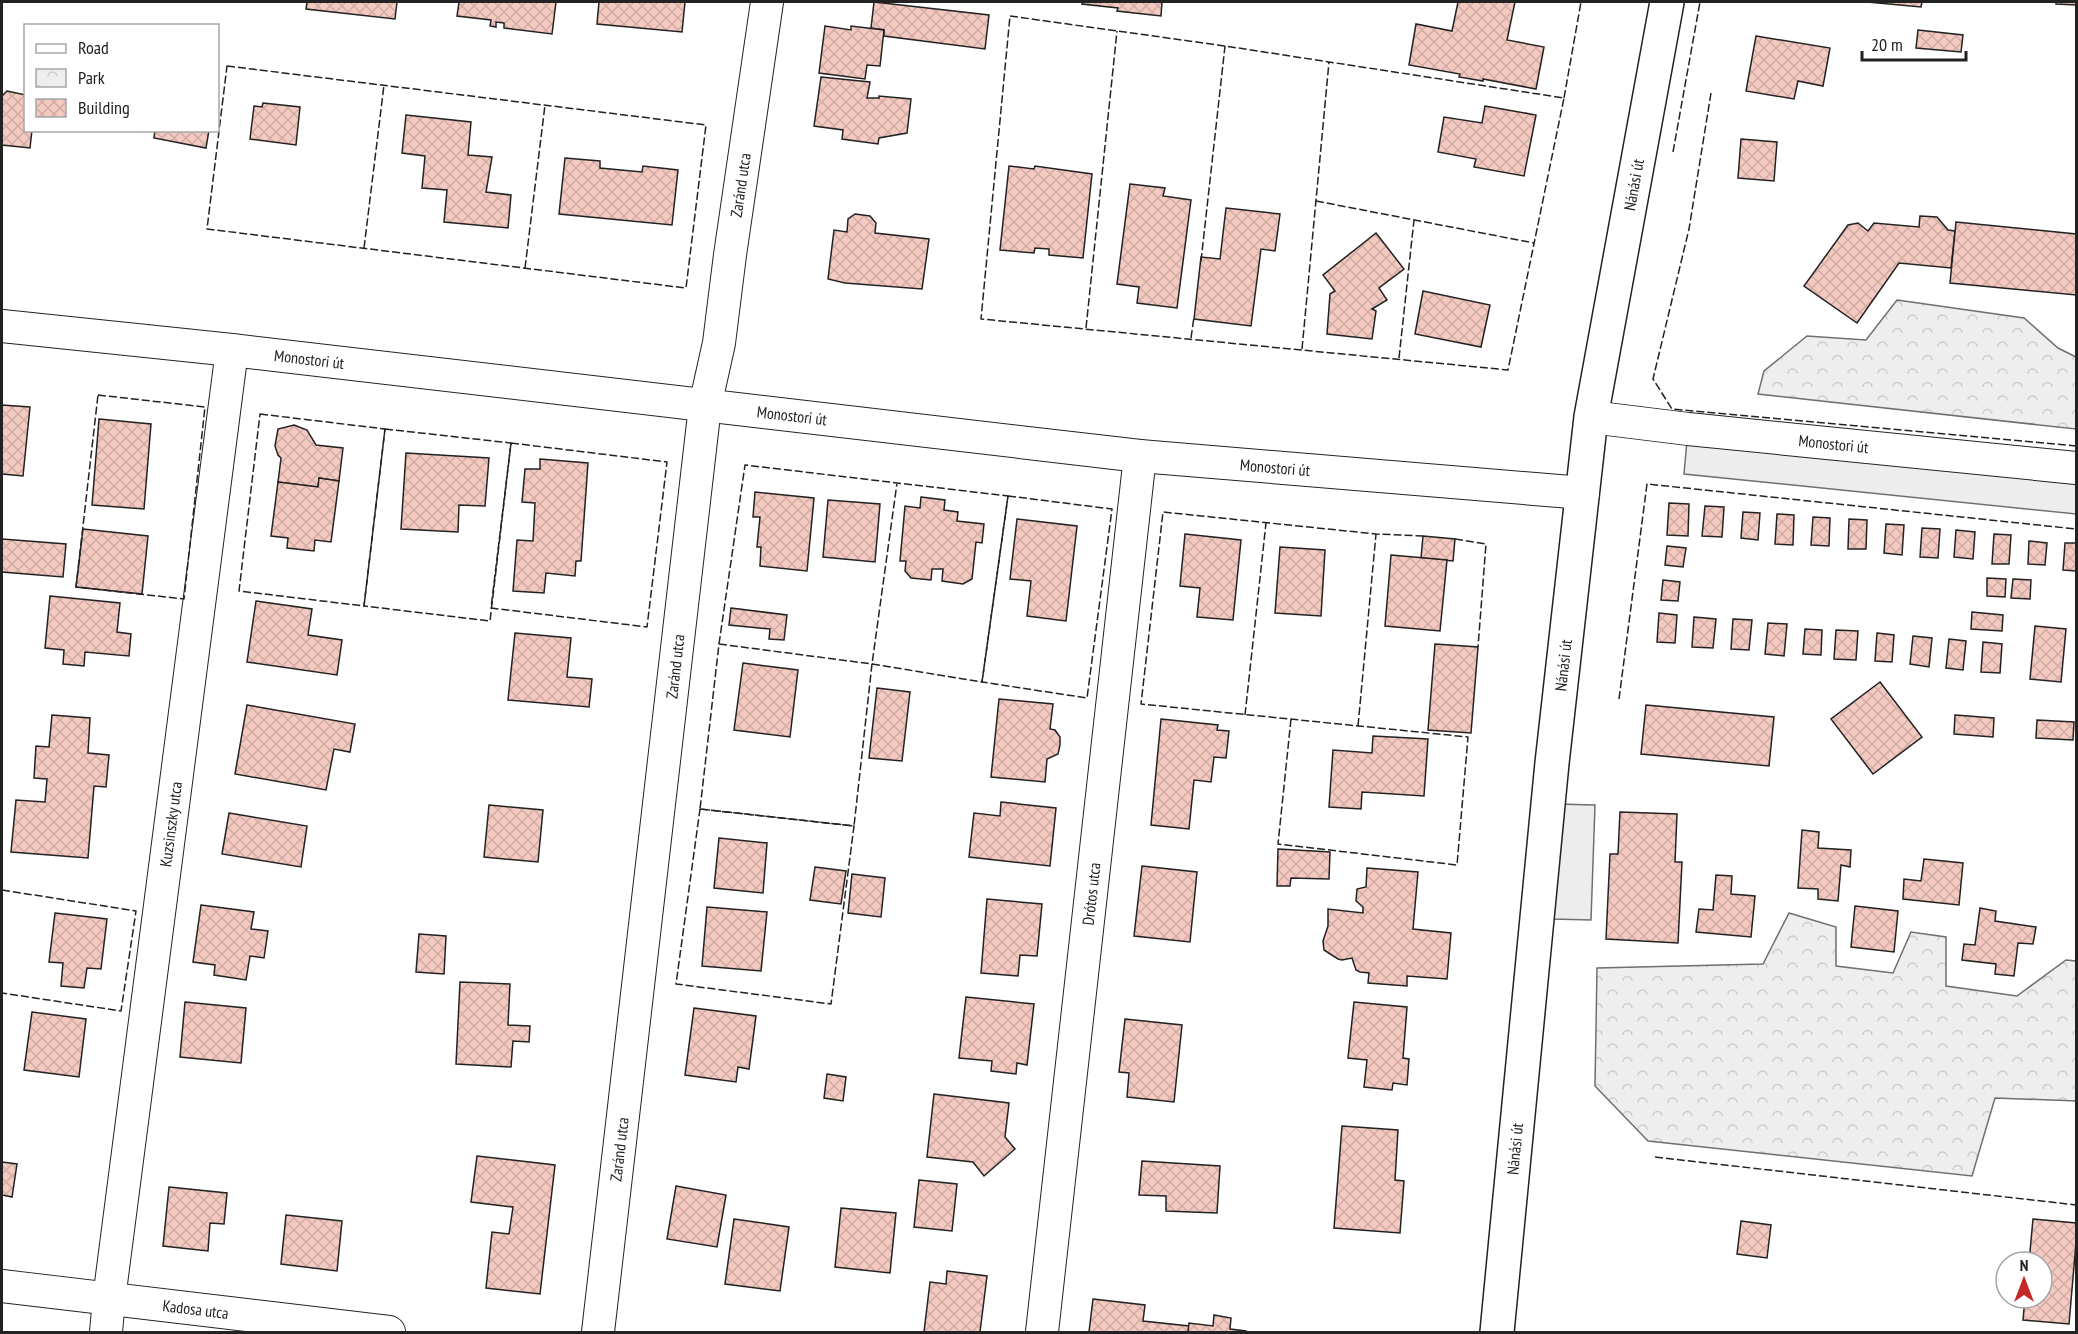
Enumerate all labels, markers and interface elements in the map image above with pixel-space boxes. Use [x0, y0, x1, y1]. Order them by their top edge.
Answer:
legend [24, 24, 219, 132]
scale bar [1862, 24, 1966, 62]
text: 20 m [1871, 33, 1903, 56]
text: Road [78, 36, 109, 59]
text: Park [78, 66, 105, 89]
text: Building [78, 96, 130, 119]
street label: Zaránd utca [726, 152, 755, 219]
street label: Nánási út [1619, 157, 1648, 212]
street label: Monostori út [273, 345, 346, 373]
street label: Monostori út [756, 401, 829, 429]
street label: Monostori út [1798, 430, 1870, 457]
street label: Monostori út [1239, 454, 1312, 480]
street label: Zaránd utca [661, 633, 689, 700]
street label: Nánási út [1550, 638, 1576, 692]
street label: Kuzsinszky utca [155, 780, 186, 868]
street label: Drótos utca [1078, 861, 1104, 926]
street label: Zaránd utca [605, 1116, 633, 1183]
street label: Nánási út [1502, 1121, 1527, 1176]
north arrow [1994, 1250, 2054, 1310]
text: N [2020, 1255, 2028, 1275]
street label: Kadosa utca [161, 1295, 230, 1323]

